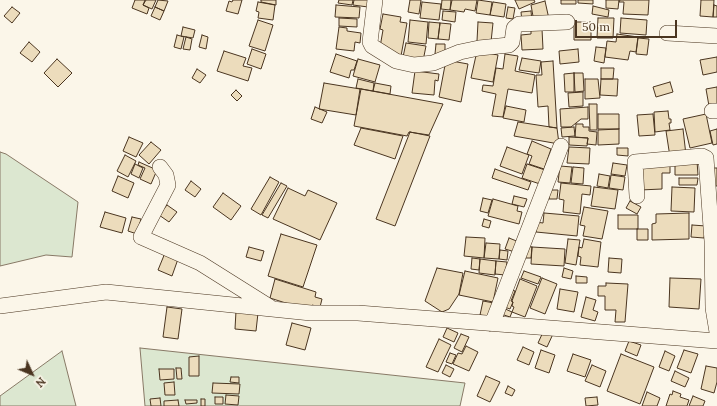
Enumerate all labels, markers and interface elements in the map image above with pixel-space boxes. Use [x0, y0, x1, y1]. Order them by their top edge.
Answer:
scale bar [577, 12, 679, 38]
text: 50 m [582, 19, 610, 34]
north arrow [12, 354, 52, 394]
text: N [33, 374, 49, 390]

